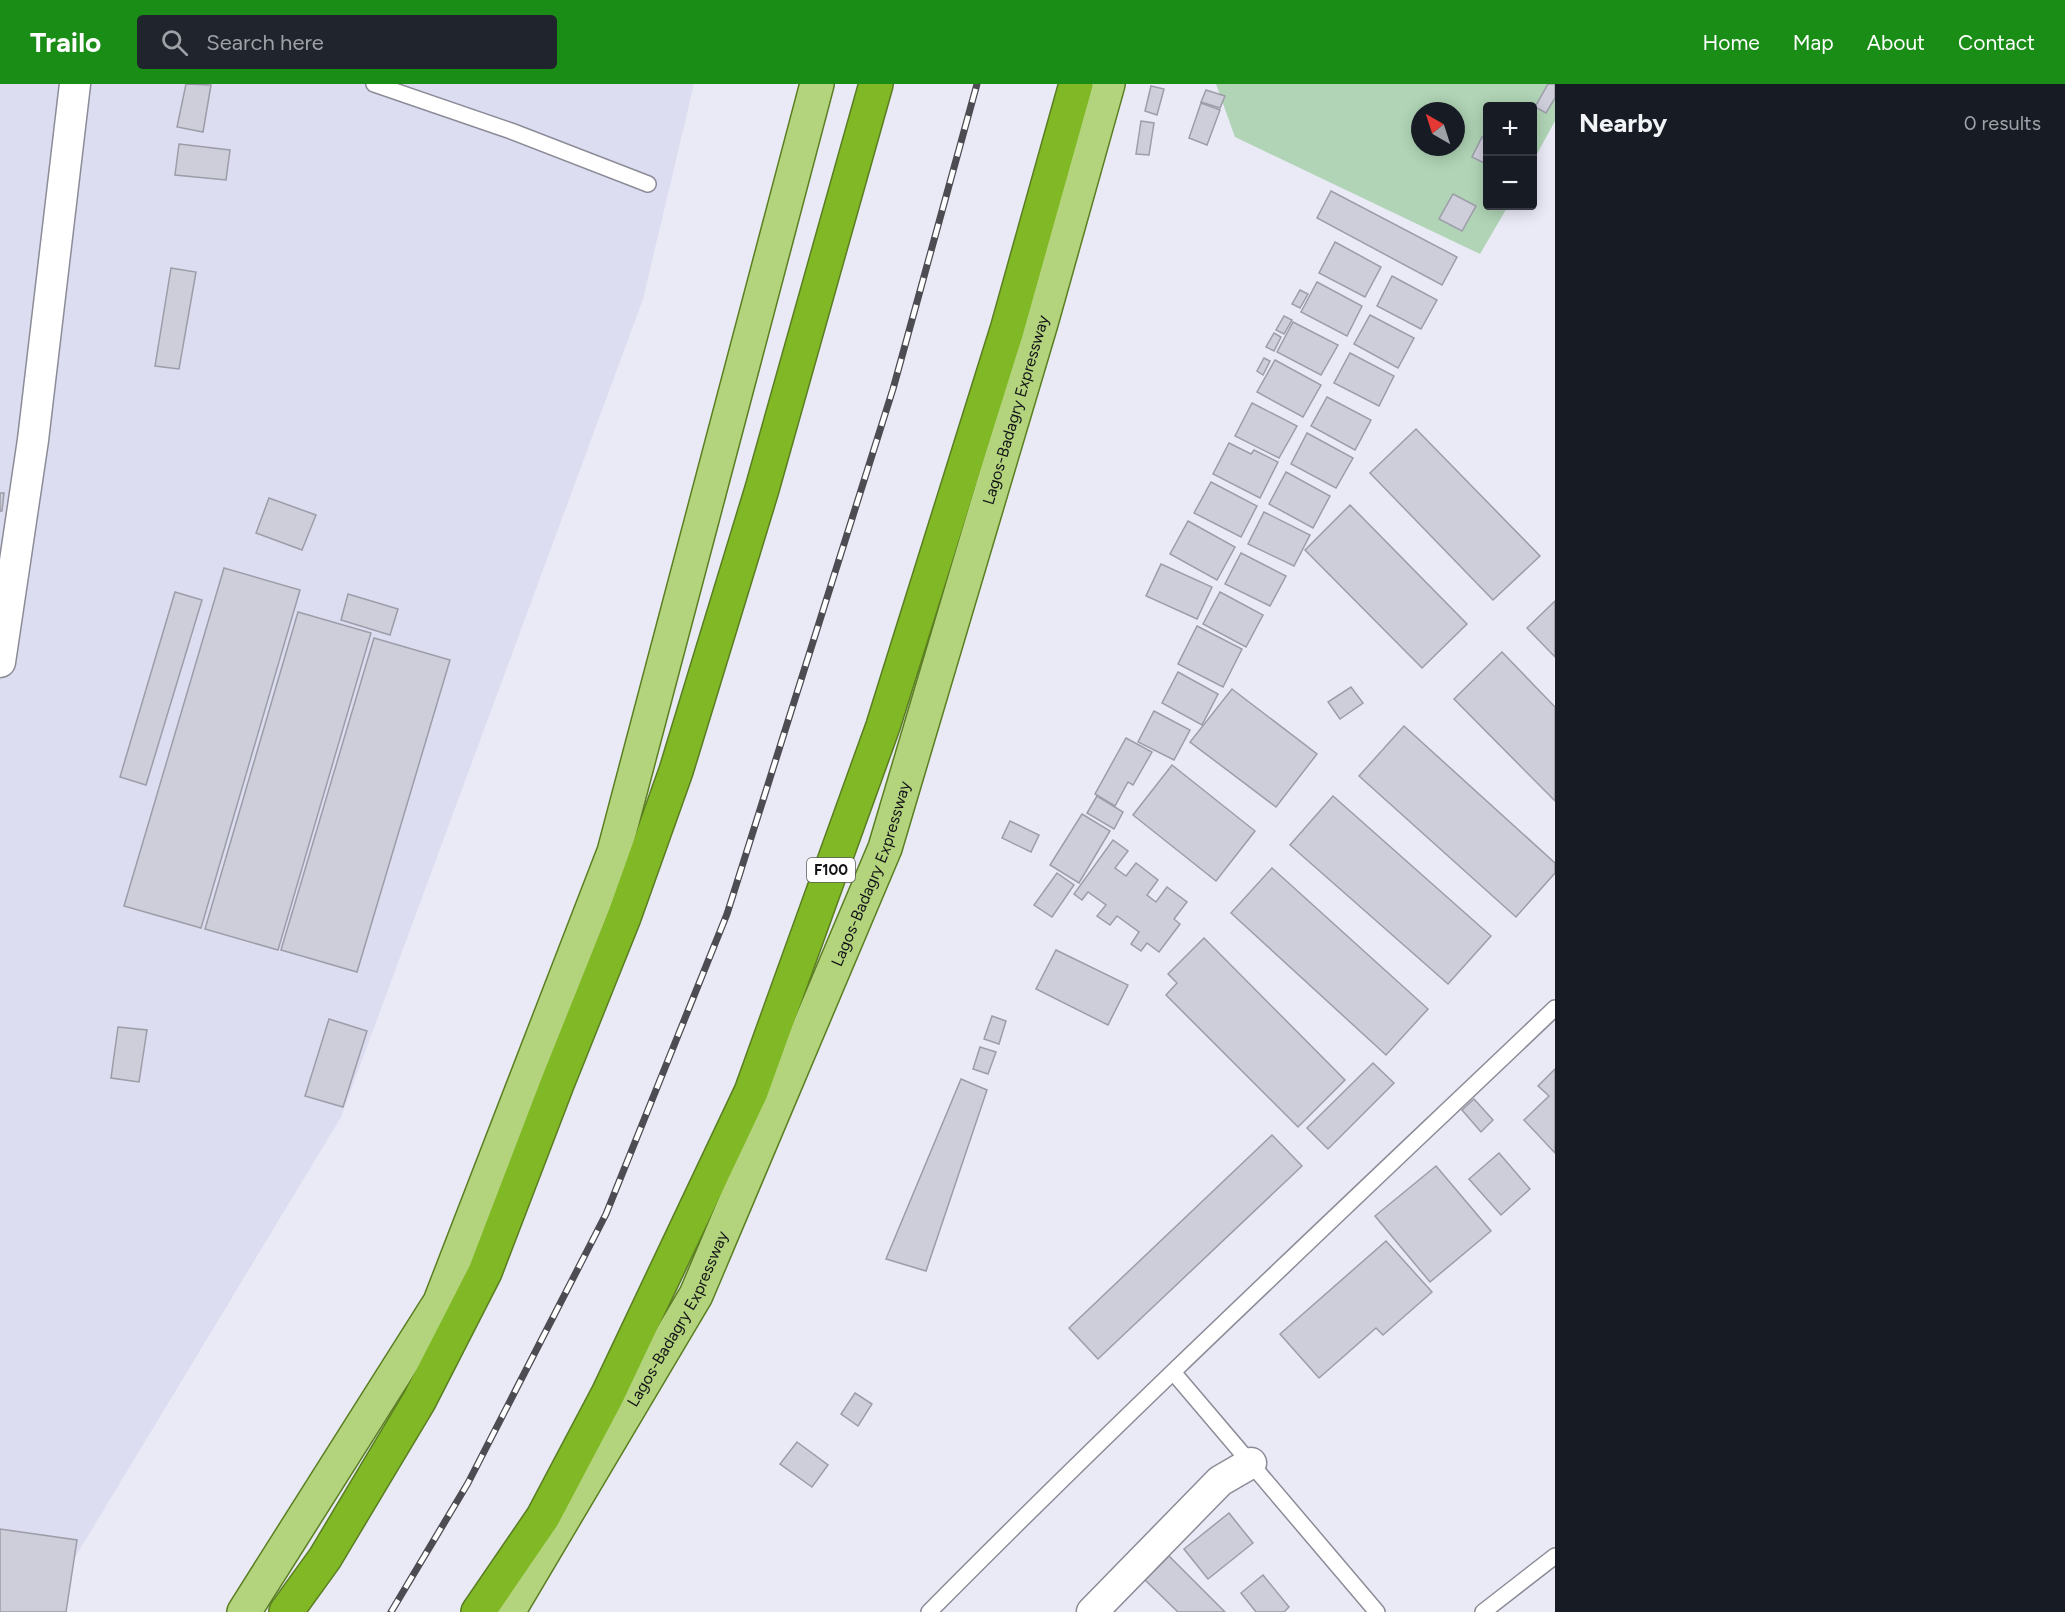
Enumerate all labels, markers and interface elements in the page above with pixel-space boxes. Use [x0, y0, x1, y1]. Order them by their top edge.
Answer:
search box [137, 15, 557, 69]
text: Trailo [30, 25, 101, 59]
icon: search [158, 26, 191, 59]
text: Search here [206, 29, 324, 56]
text: Home [1703, 30, 1760, 55]
text: Map [1793, 30, 1834, 55]
text: About [1867, 30, 1925, 55]
text: Contact [1958, 30, 2035, 55]
north arrow [1411, 102, 1465, 156]
map controls [1483, 102, 1537, 210]
button: + [1483, 102, 1537, 156]
text: Nearby [1579, 107, 1667, 139]
text: 0 results [1964, 111, 2041, 135]
button: − [1483, 156, 1537, 210]
street label: Lagos-Badagry Expressway [979, 313, 1053, 507]
street label: Lagos-Badagry Expressway [827, 778, 915, 969]
road number: F100 [807, 858, 855, 882]
street label: Lagos-Badagry Expressway [623, 1228, 732, 1410]

